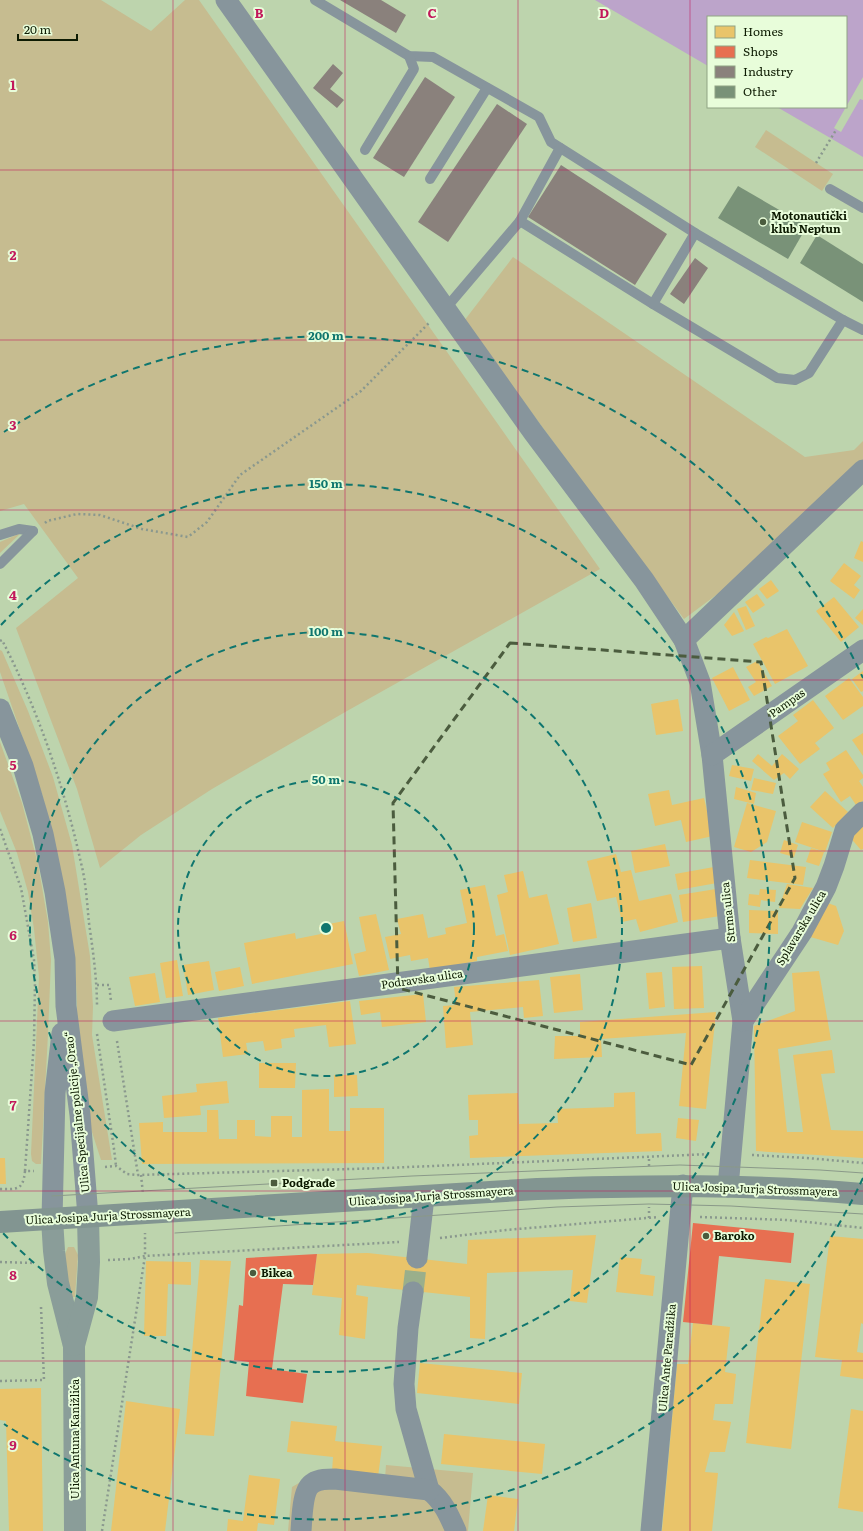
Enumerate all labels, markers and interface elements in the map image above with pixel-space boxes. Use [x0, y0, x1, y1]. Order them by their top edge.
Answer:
text: B [255, 3, 264, 22]
text: C [427, 3, 437, 22]
text: D [599, 3, 609, 22]
scale bar [18, 16, 77, 42]
legend [707, 16, 847, 108]
text: 20 m [24, 20, 51, 38]
text: Homes [743, 22, 783, 40]
text: Shops [743, 42, 778, 60]
text: Industry [743, 62, 793, 80]
text: 1 [10, 75, 16, 94]
text: Other [743, 82, 777, 100]
place label: Motonautički klub Neptun [771, 207, 847, 236]
marker: Motonautički klub Neptun [758, 217, 768, 227]
text: 2 [10, 245, 17, 264]
text: 200 m [308, 326, 344, 344]
text: 3 [9, 415, 17, 434]
text: 150 m [309, 474, 343, 492]
text: 4 [9, 585, 17, 604]
text: 100 m [309, 622, 343, 640]
street label: Pampas [765, 684, 808, 720]
text: 5 [9, 755, 17, 774]
text: 50 m [312, 770, 340, 788]
street label: Strma ulica [716, 881, 738, 943]
street label: Splavarska ulica [771, 887, 829, 968]
centre of rings [319, 921, 333, 935]
text: 6 [9, 925, 17, 944]
street label: Podravska ulica [380, 964, 464, 992]
street label: Ulica Specijalne policije „Orao“ [60, 1031, 92, 1194]
text: 7 [9, 1095, 17, 1114]
place label: Podgrađe [282, 1174, 335, 1190]
street label: Ulica Josipa Jurja Strossmayera [672, 1177, 838, 1199]
marker: Podgrađe [269, 1178, 279, 1188]
street label: Ulica Josipa Jurja Strossmayera [348, 1181, 514, 1209]
street label: Ulica Josipa Jurja Strossmayera [25, 1203, 191, 1227]
place label: Baroko [714, 1227, 755, 1243]
marker: Baroko [701, 1231, 711, 1241]
place label: Bikea [261, 1264, 293, 1280]
text: 8 [9, 1265, 17, 1284]
marker: Bikea [248, 1268, 258, 1278]
street label: Ulica Ante Paradžika [653, 1303, 679, 1413]
street label: Ulica Antuna Kanižlića [66, 1379, 82, 1499]
text: 9 [9, 1435, 17, 1454]

